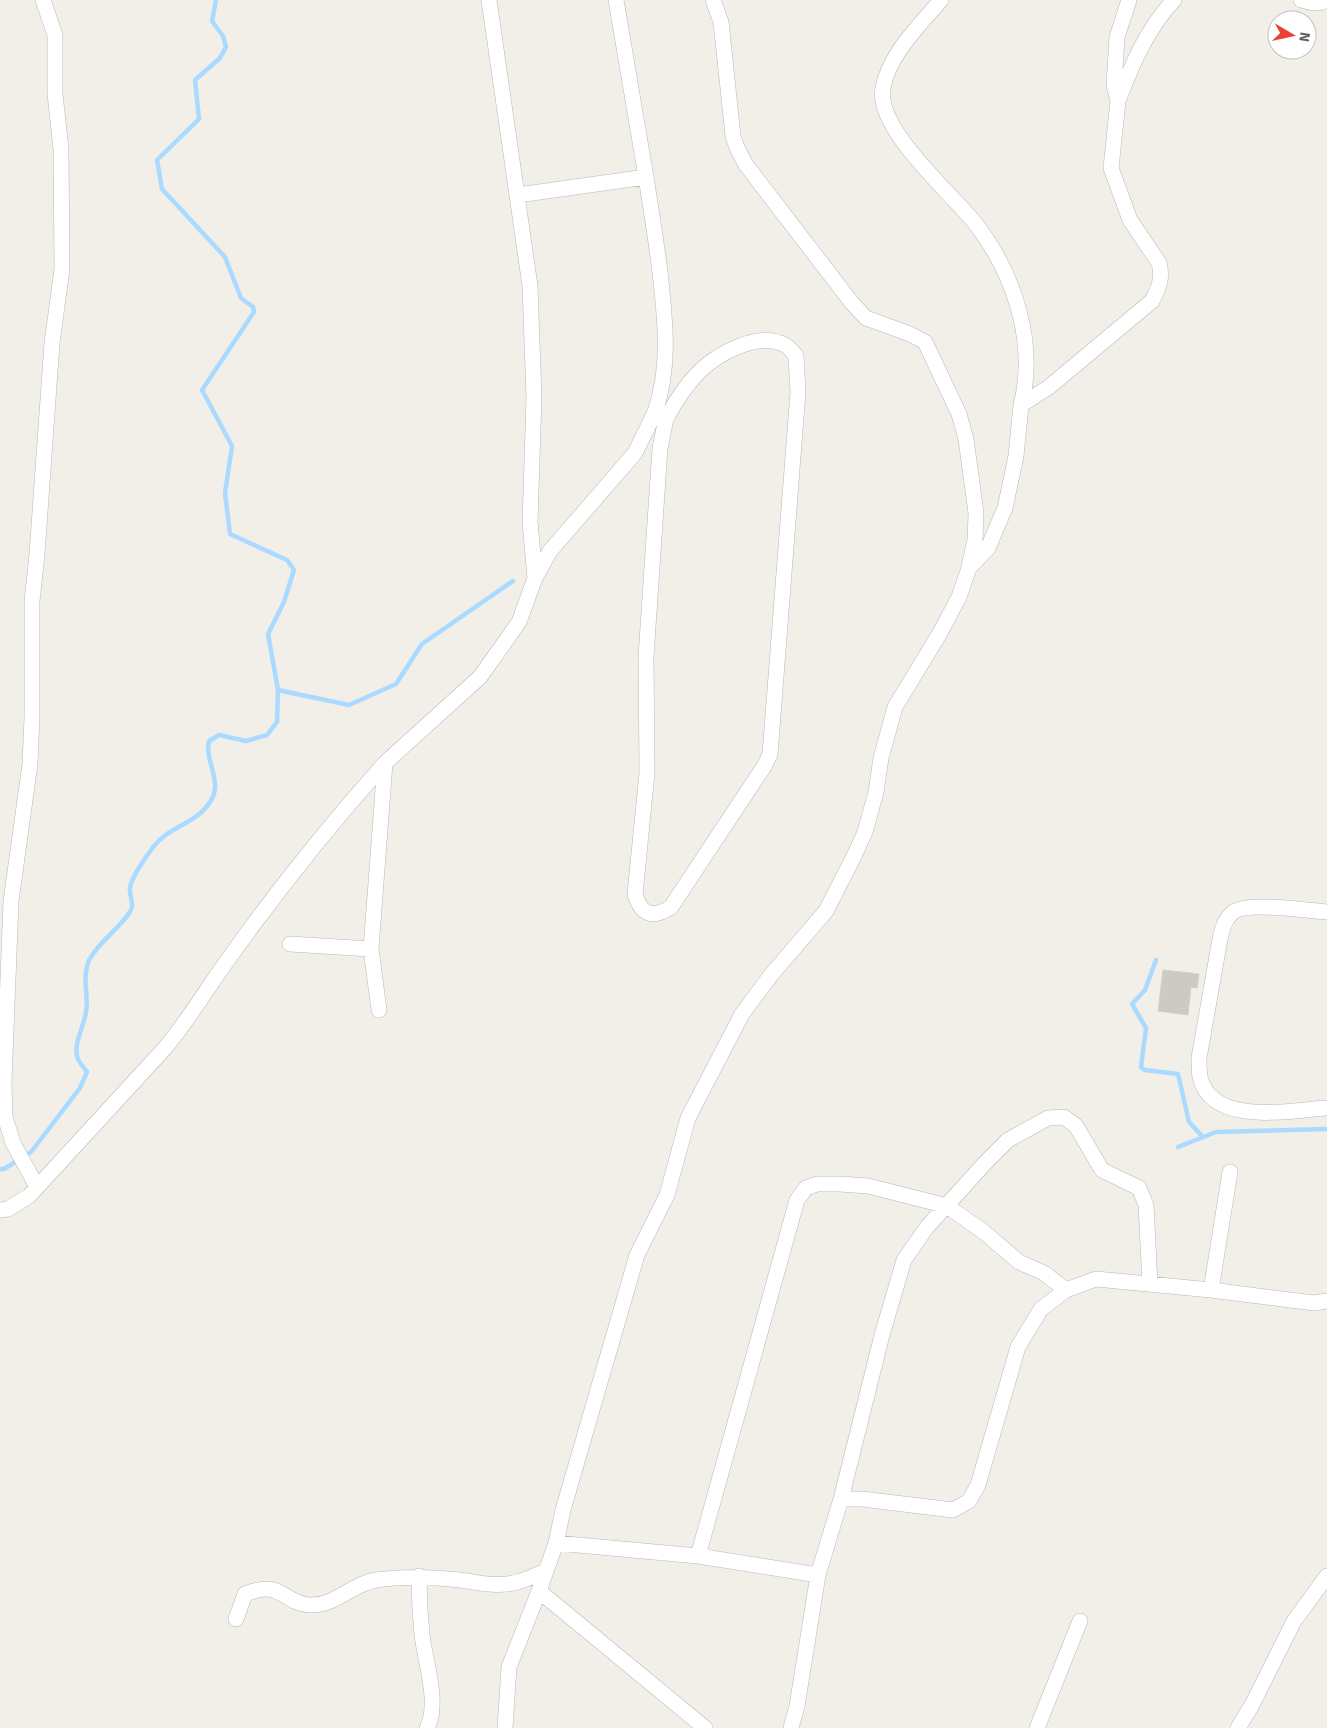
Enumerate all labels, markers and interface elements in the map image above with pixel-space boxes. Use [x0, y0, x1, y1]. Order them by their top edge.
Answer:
north arrow [1267, 10, 1317, 60]
text: N [1295, 31, 1314, 43]

